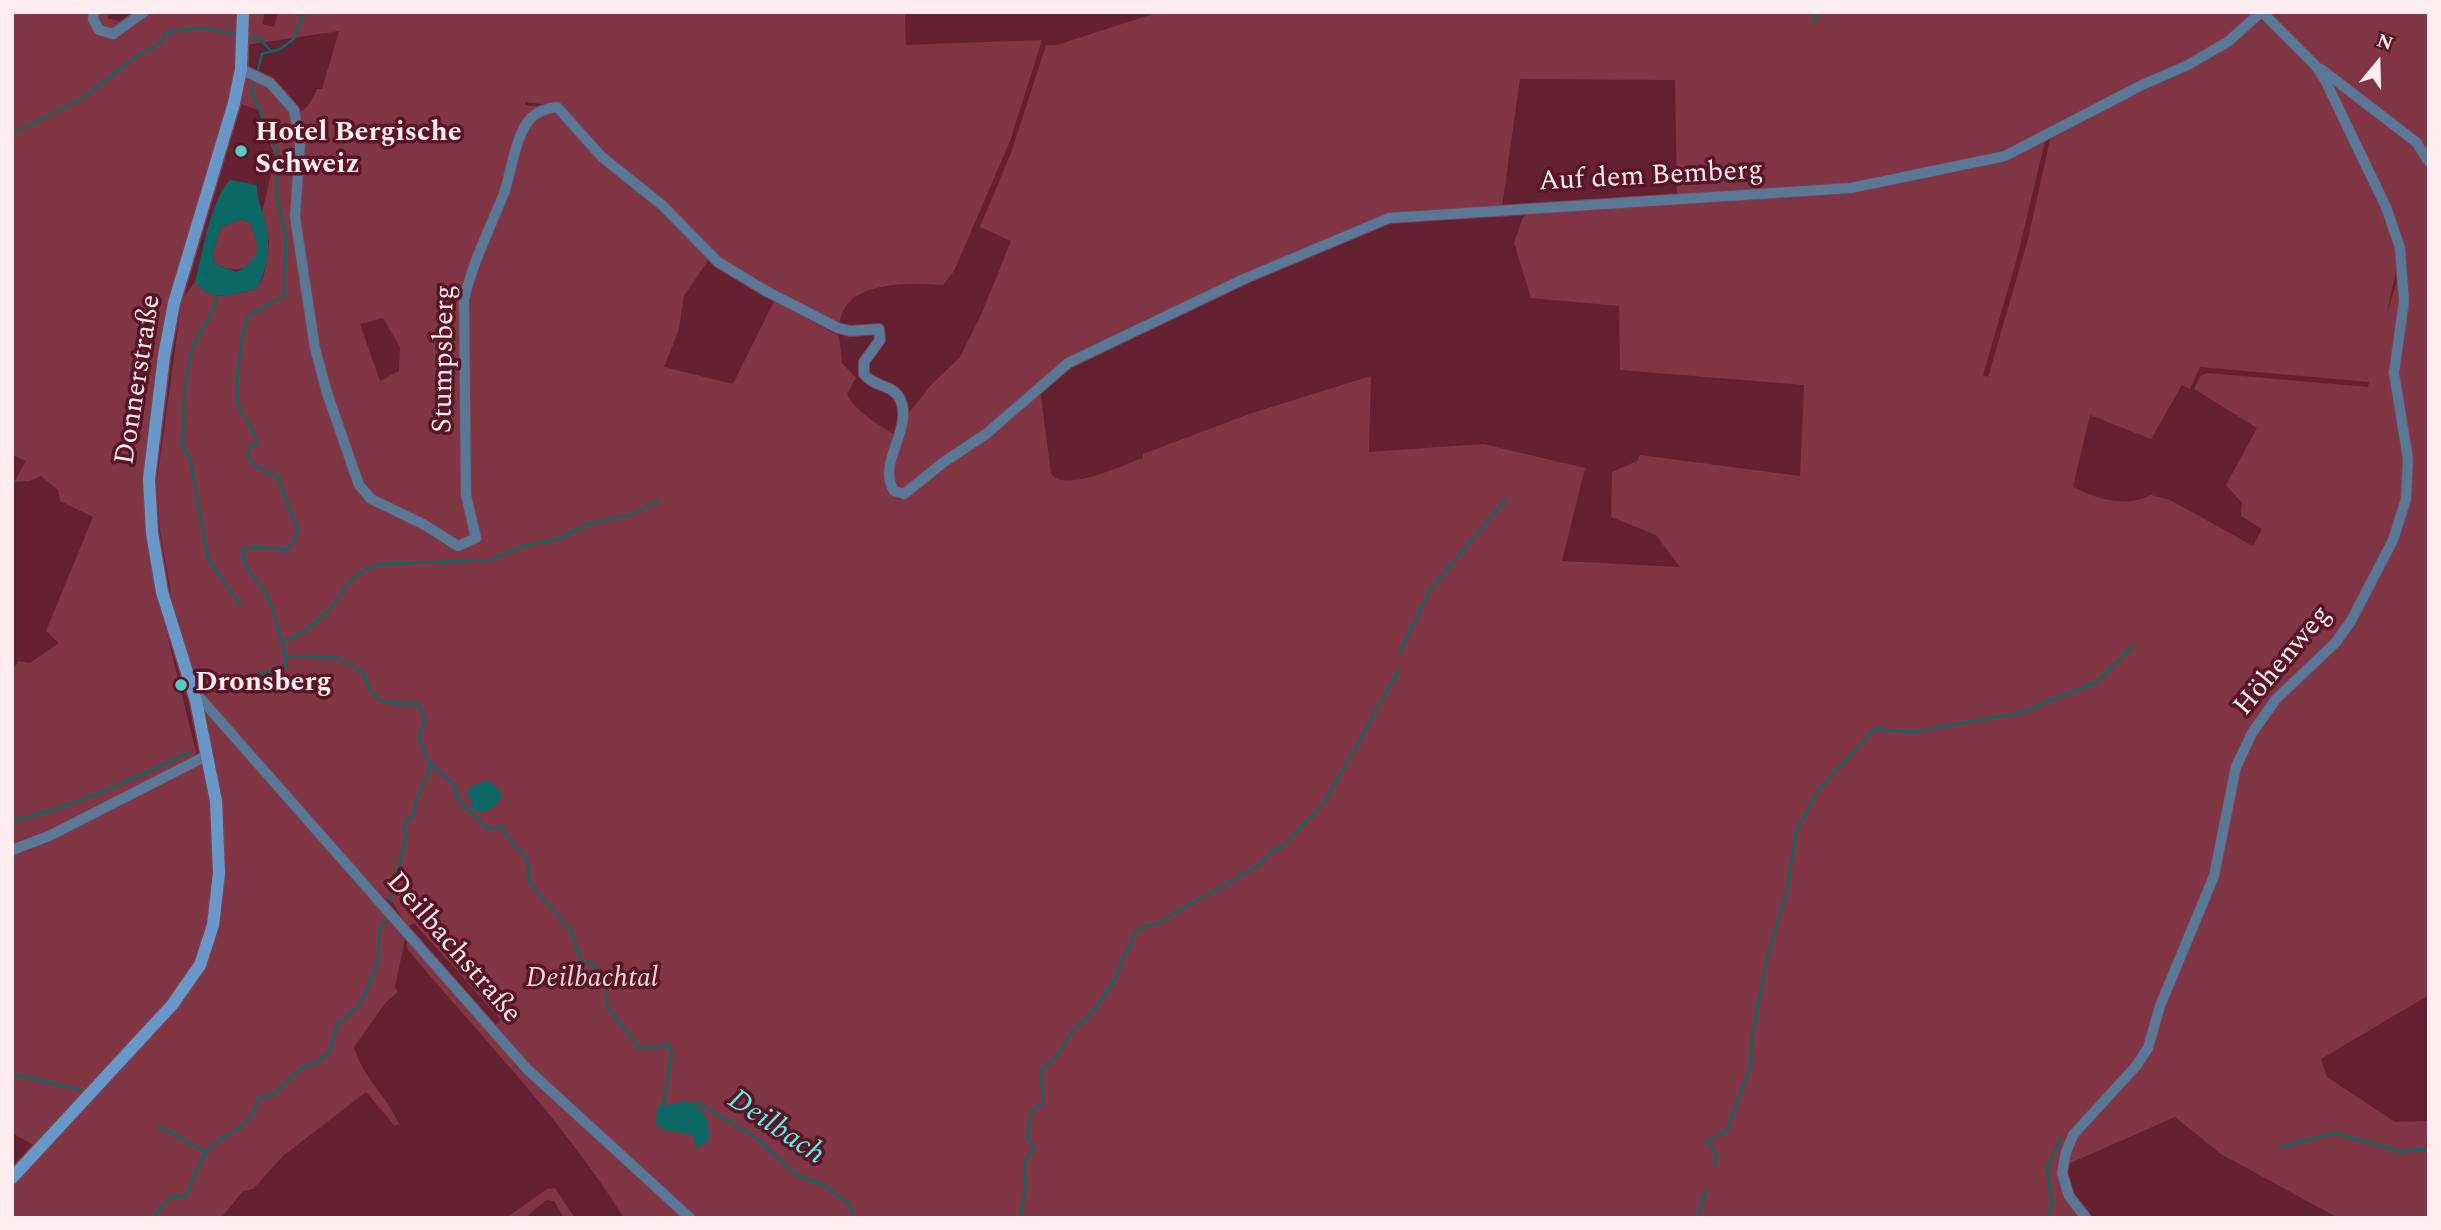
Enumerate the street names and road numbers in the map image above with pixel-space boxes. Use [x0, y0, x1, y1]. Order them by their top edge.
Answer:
street label: Auf dem Bemberg [1538, 155, 1764, 201]
street label: Stumpsberg [428, 285, 464, 433]
street label: Donnerstraße [110, 293, 170, 467]
street label: Höhenweg [2228, 600, 2340, 724]
street label: Deilbachstraße [377, 867, 527, 1031]

